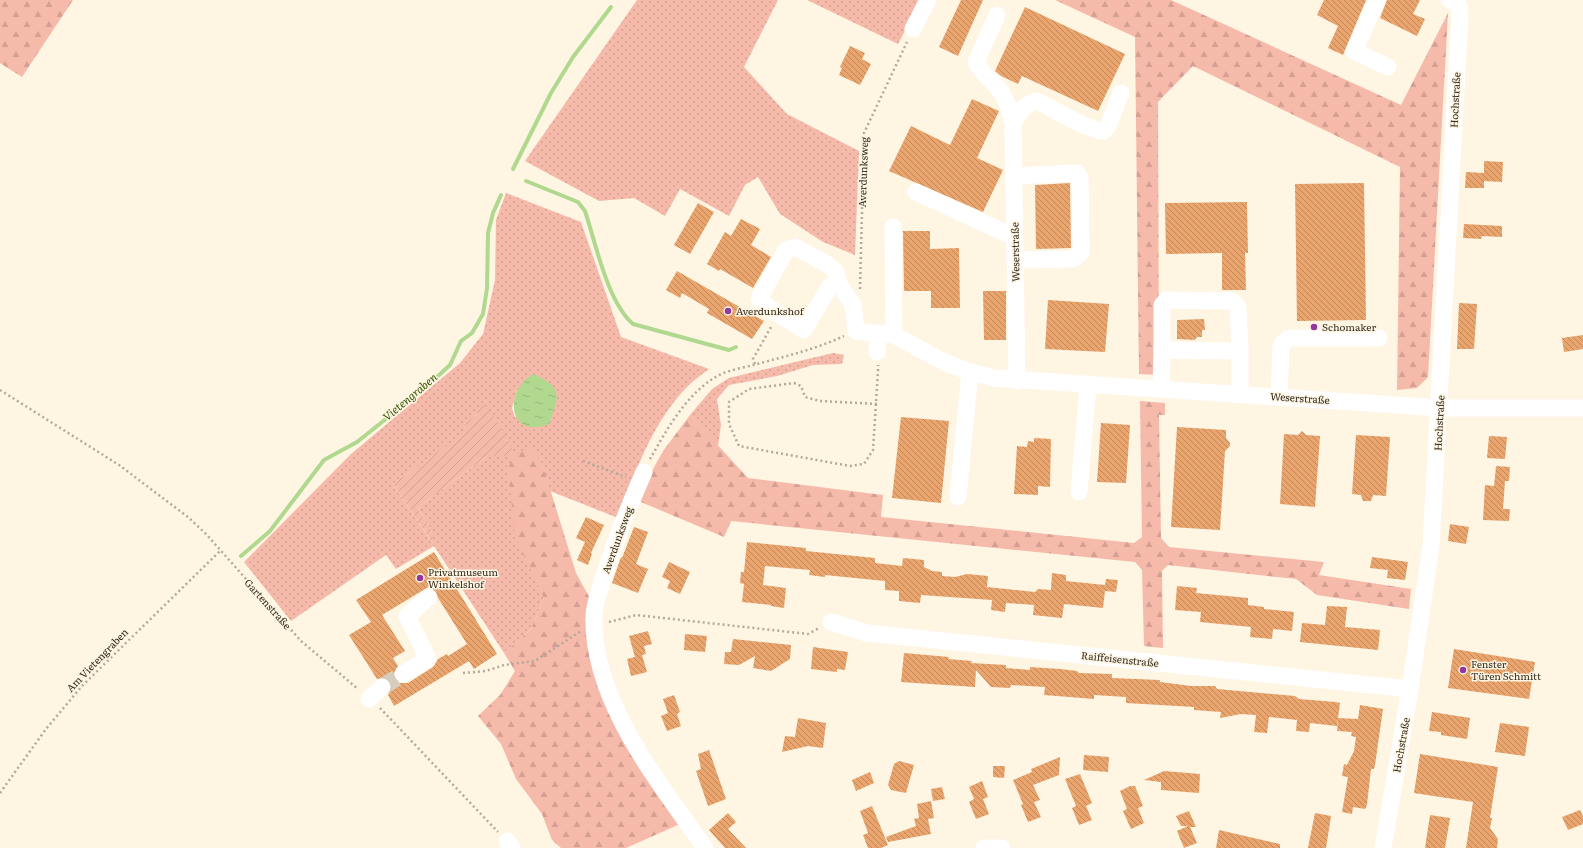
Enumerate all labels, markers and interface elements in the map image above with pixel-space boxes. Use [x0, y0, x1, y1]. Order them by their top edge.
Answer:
street label: Hochstraße [1446, 72, 1463, 128]
street label: Averdunksweg [854, 136, 871, 208]
street label: Weserstraße [1006, 222, 1023, 282]
place label: Averdunkshof [736, 303, 805, 318]
marker: Averdunkshof [723, 306, 733, 316]
place label: Schomaker [1322, 319, 1376, 334]
marker: Schomaker [1309, 322, 1319, 332]
water label: Vietengraben [379, 368, 440, 424]
street label: Weserstraße [1270, 388, 1330, 407]
street label: Hochstraße [1430, 395, 1447, 451]
street label: Averdunksweg [597, 504, 636, 576]
place label: Privatmuseum Winkelshof [428, 564, 498, 591]
marker: Privatmuseum Winkelshof [415, 573, 425, 583]
street label: Gartenstraße [242, 575, 295, 632]
street label: Am Vietengraben [62, 624, 131, 695]
street label: Raiffeisenstraße [1081, 647, 1160, 670]
place label: Fenster Türen Schmitt [1471, 656, 1541, 683]
marker: Fenster Türen Schmitt [1458, 665, 1468, 675]
street label: Hochstraße [1388, 716, 1413, 774]

